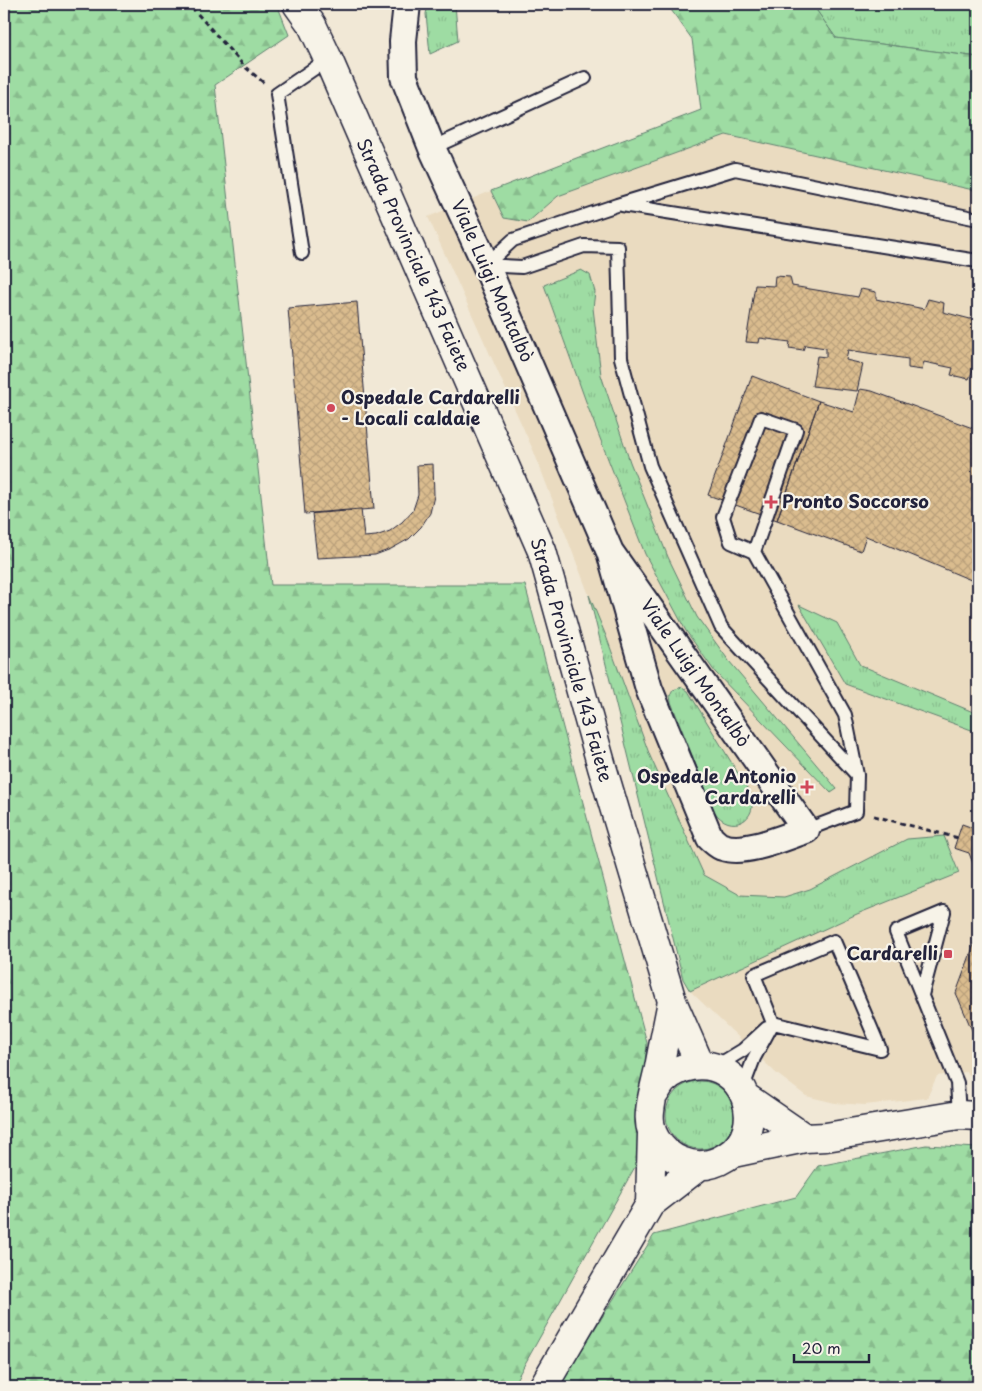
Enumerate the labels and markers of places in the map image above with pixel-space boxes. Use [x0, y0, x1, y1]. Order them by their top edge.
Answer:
place label: Ospedale Cardarelli - Locali caldaie [341, 383, 520, 431]
marker: Ospedale Cardarelli - Locali caldaie [325, 402, 337, 414]
place label: Pronto Soccorso [782, 487, 929, 514]
marker: Pronto Soccorso [764, 495, 778, 509]
place label: Ospedale Antonio Cardarelli [637, 762, 796, 810]
marker: Ospedale Antonio Cardarelli [800, 780, 814, 794]
place label: Cardarelli [847, 939, 938, 966]
marker: Cardarelli [942, 948, 954, 960]

